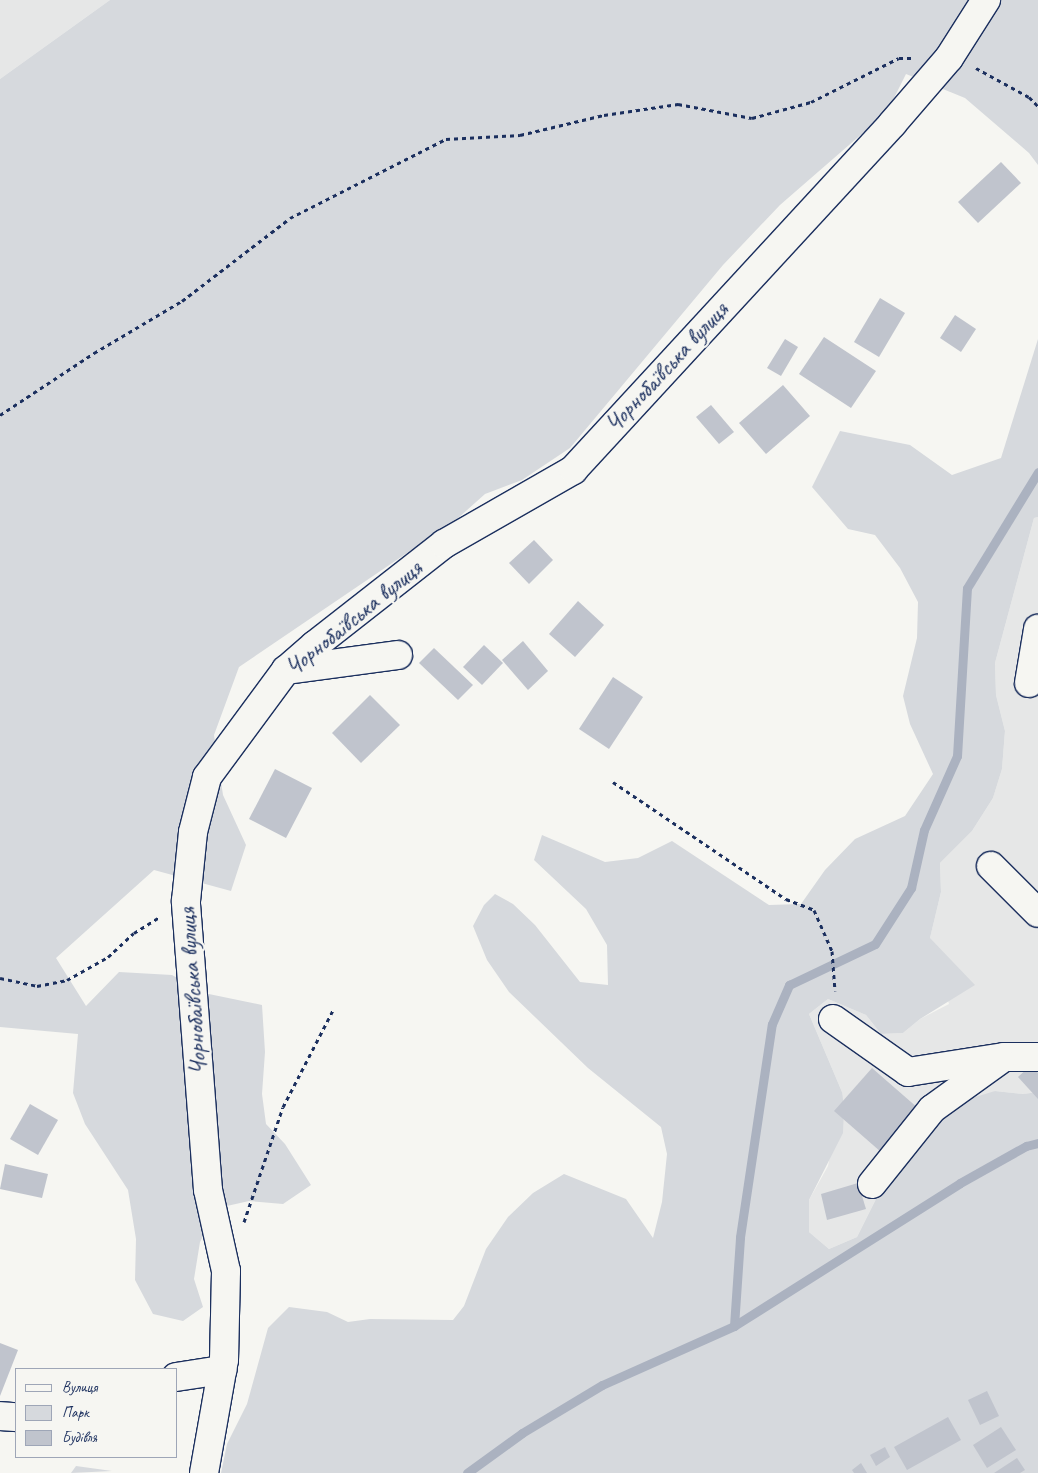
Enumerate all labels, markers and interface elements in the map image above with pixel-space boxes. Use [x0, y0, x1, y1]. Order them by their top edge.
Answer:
street label: Чорнобаївська вулиця [599, 296, 735, 438]
street label: Чорнобаївська вулиця [279, 554, 429, 682]
street label: Чорнобаївська вулиця [173, 906, 213, 1076]
legend [15, 1368, 178, 1458]
text: Вулиця [62, 1378, 98, 1397]
text: Парк [62, 1403, 89, 1422]
text: Будівля [62, 1428, 97, 1447]

